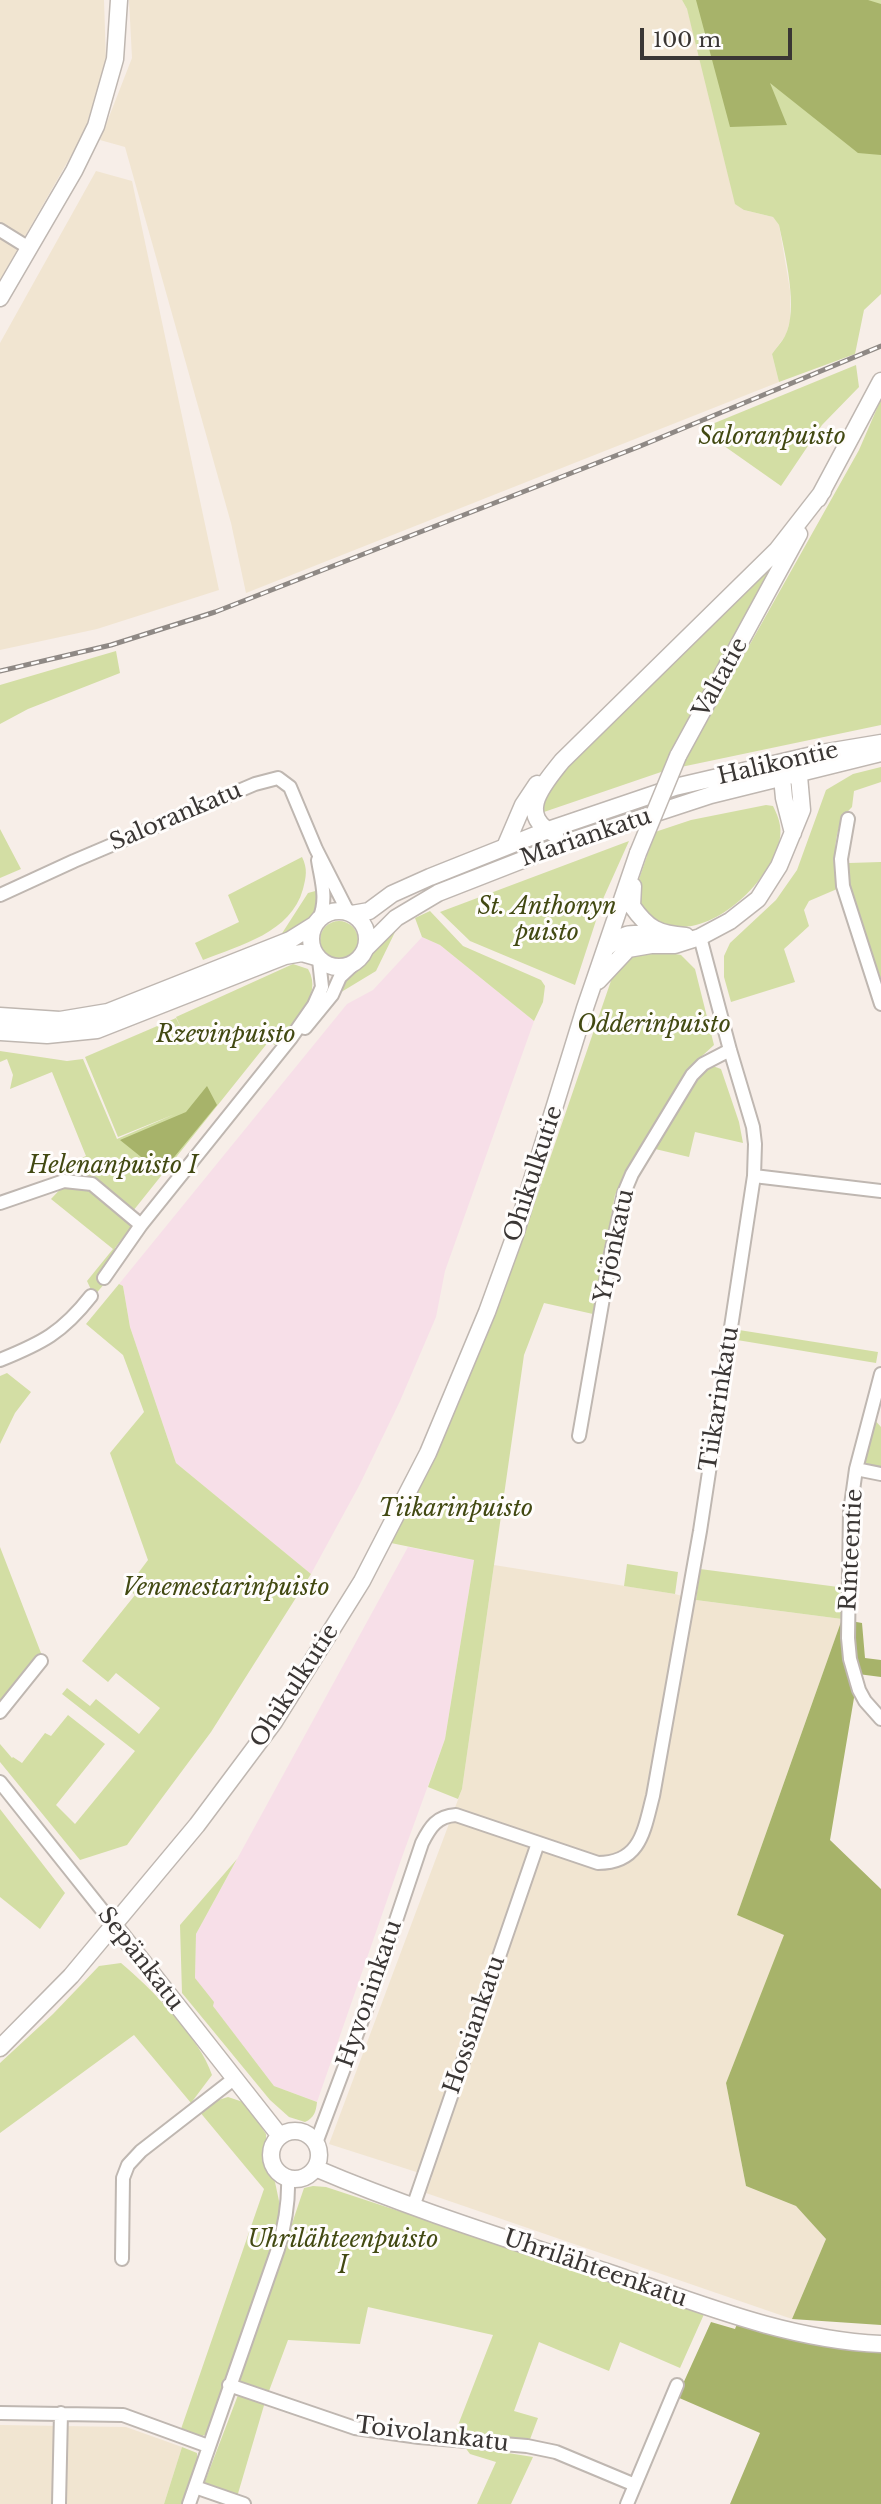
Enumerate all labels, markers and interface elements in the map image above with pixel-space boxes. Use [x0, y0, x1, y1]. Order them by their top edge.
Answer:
scale bar [643, 14, 795, 58]
text: 100 m [653, 27, 721, 53]
park label: Saloranpuisto [698, 424, 846, 452]
street label: Valtatie [688, 633, 754, 723]
street label: Halikontie [715, 737, 841, 791]
street label: Salorankatu [106, 777, 246, 857]
street label: Mariankatu [517, 803, 655, 873]
park label: St. Anthonyn puisto [477, 894, 617, 948]
park label: Odderinpuisto [577, 1012, 731, 1040]
park label: Rzevinpuisto [156, 1022, 296, 1050]
street label: Ohikulkutie [499, 1102, 569, 1246]
park label: Helenanpuisto I [28, 1153, 198, 1181]
street label: Yrjönkatu [590, 1187, 640, 1305]
street label: Tiikarinkatu [695, 1325, 745, 1473]
street label: Rinteentie [835, 1488, 869, 1612]
park label: Tiikarinpuisto [379, 1496, 533, 1524]
park label: Venemestarinpuisto [123, 1575, 329, 1603]
street label: Ohikulkutie [245, 1619, 345, 1753]
street label: Sepänkatu [91, 1902, 189, 2016]
street label: Hyvoninkatu [332, 1917, 408, 2071]
street label: Hossiankatu [439, 1952, 511, 2098]
street label: Uhrilähteenkatu [500, 2225, 690, 2313]
park label: Uhrilähteenpuisto I [248, 2227, 438, 2281]
street label: Toivolankatu [354, 2412, 510, 2458]

